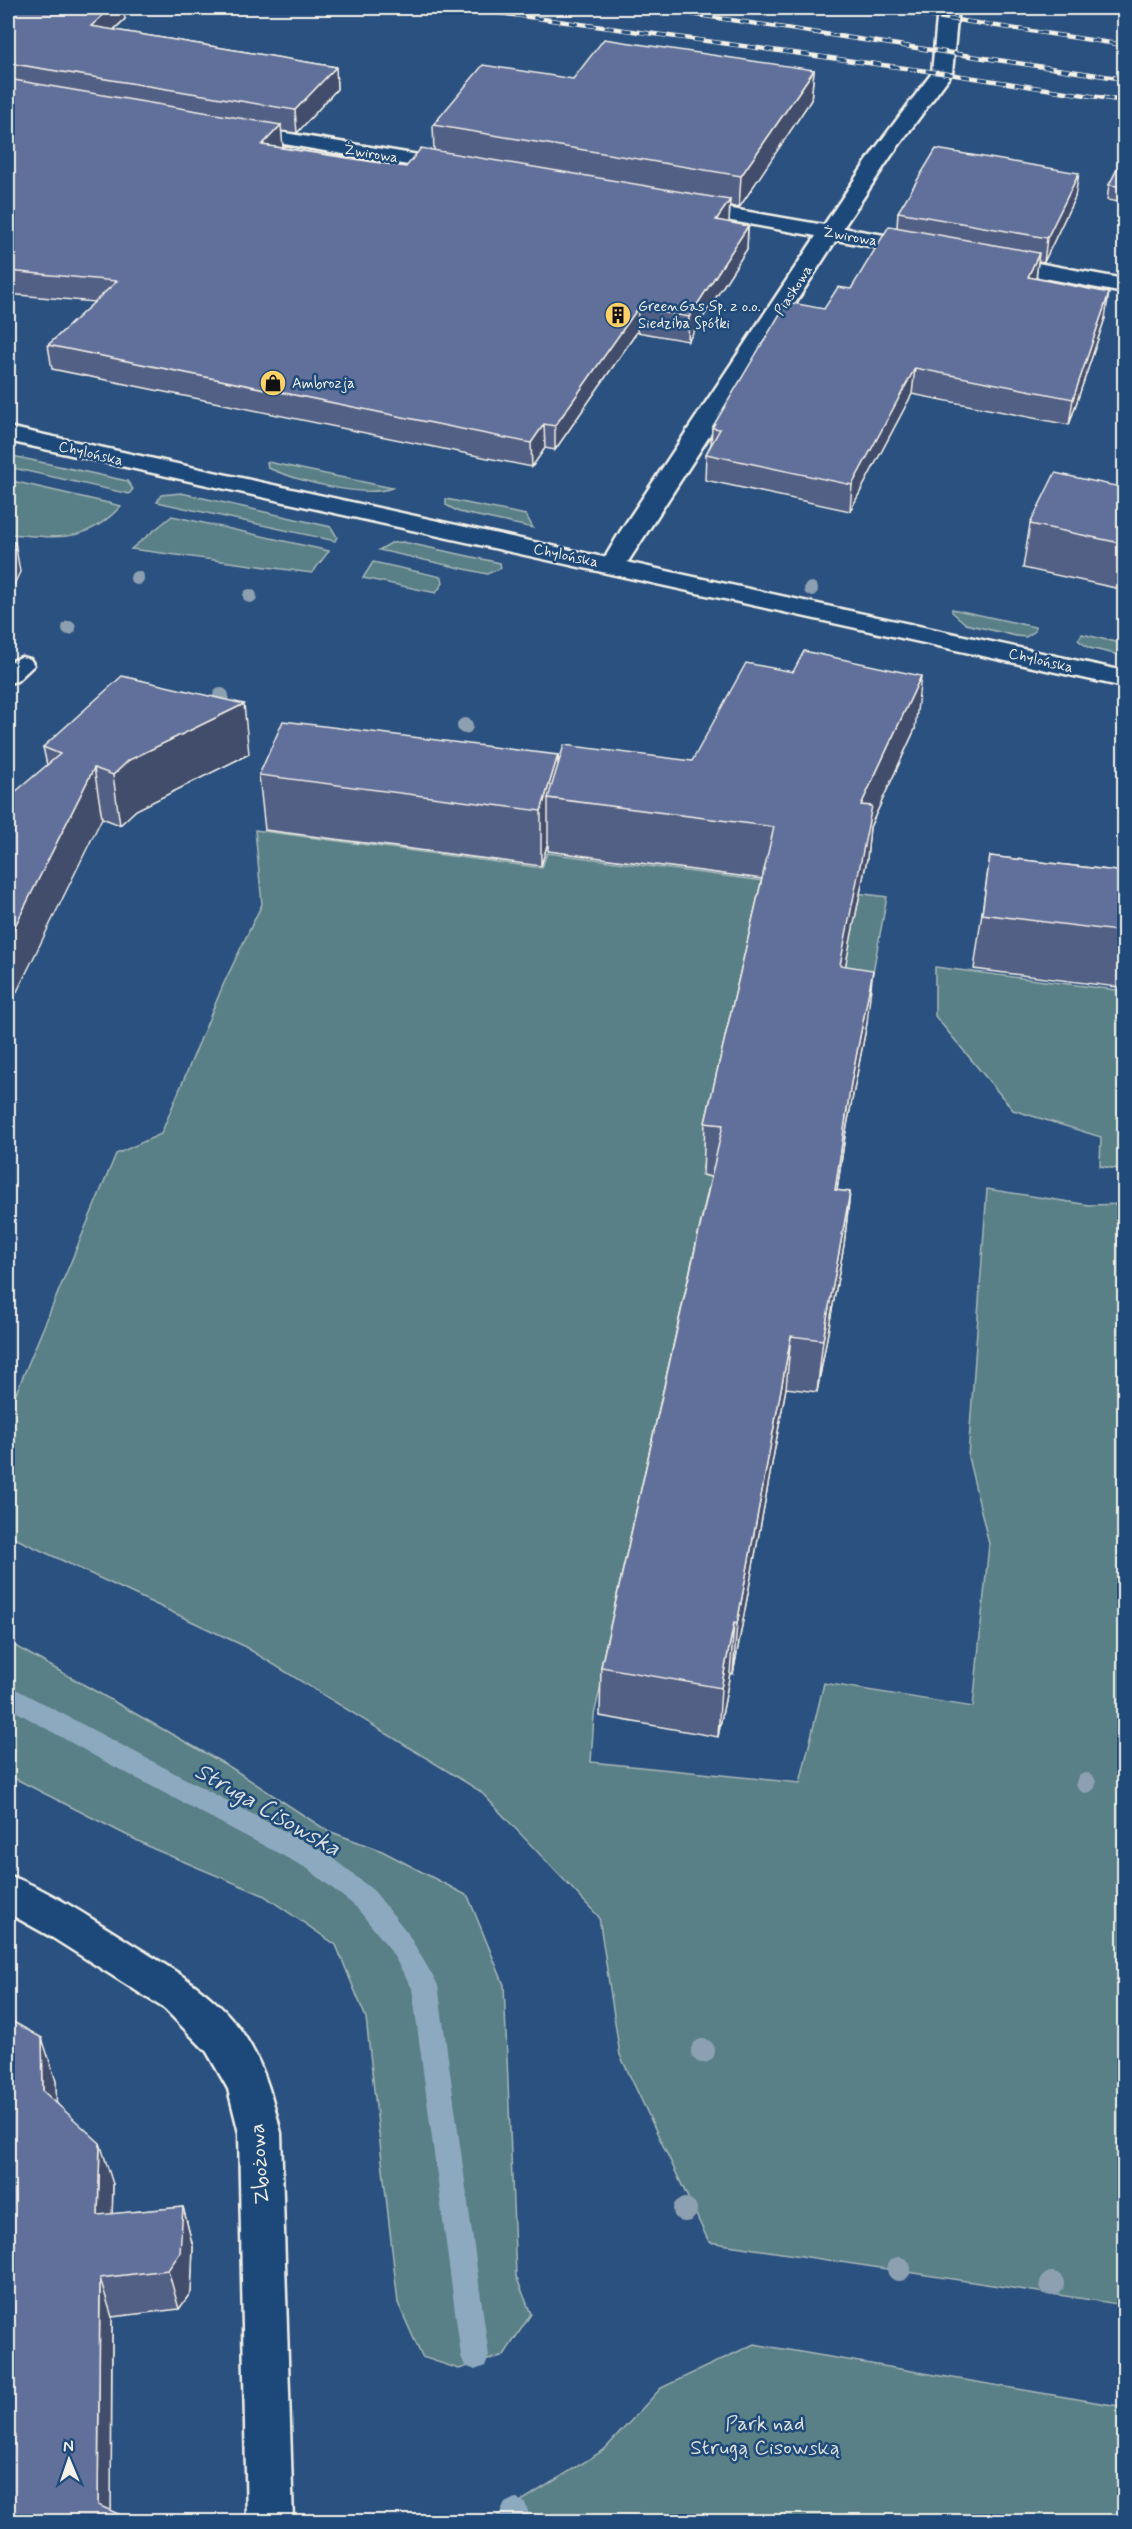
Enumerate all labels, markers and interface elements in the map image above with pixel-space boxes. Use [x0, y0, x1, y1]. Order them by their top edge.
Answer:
street label: Żwirowa [342, 140, 400, 168]
street label: Żwirowa [821, 222, 879, 252]
street label: Piaskowa [770, 261, 818, 320]
place label: GreenGas Sp. z o.o. Siedziba Spółki [638, 297, 761, 334]
building icon: GreenGas Sp. z o.o. Siedziba Spółki [603, 300, 633, 330]
shop icon: Ambrozja [258, 368, 288, 398]
place label: Ambrozja [292, 374, 355, 394]
street label: Chylońska [56, 437, 125, 471]
street label: Chylońska [531, 539, 600, 573]
street label: Chylońska [1006, 644, 1075, 678]
water label: Struga Cisowska [189, 1756, 346, 1865]
street label: Zbożowa [243, 2122, 277, 2205]
park label: Park nad Strugą Cisowską [690, 2410, 840, 2462]
north arrow [39, 2430, 99, 2490]
text: N [63, 2436, 74, 2457]

